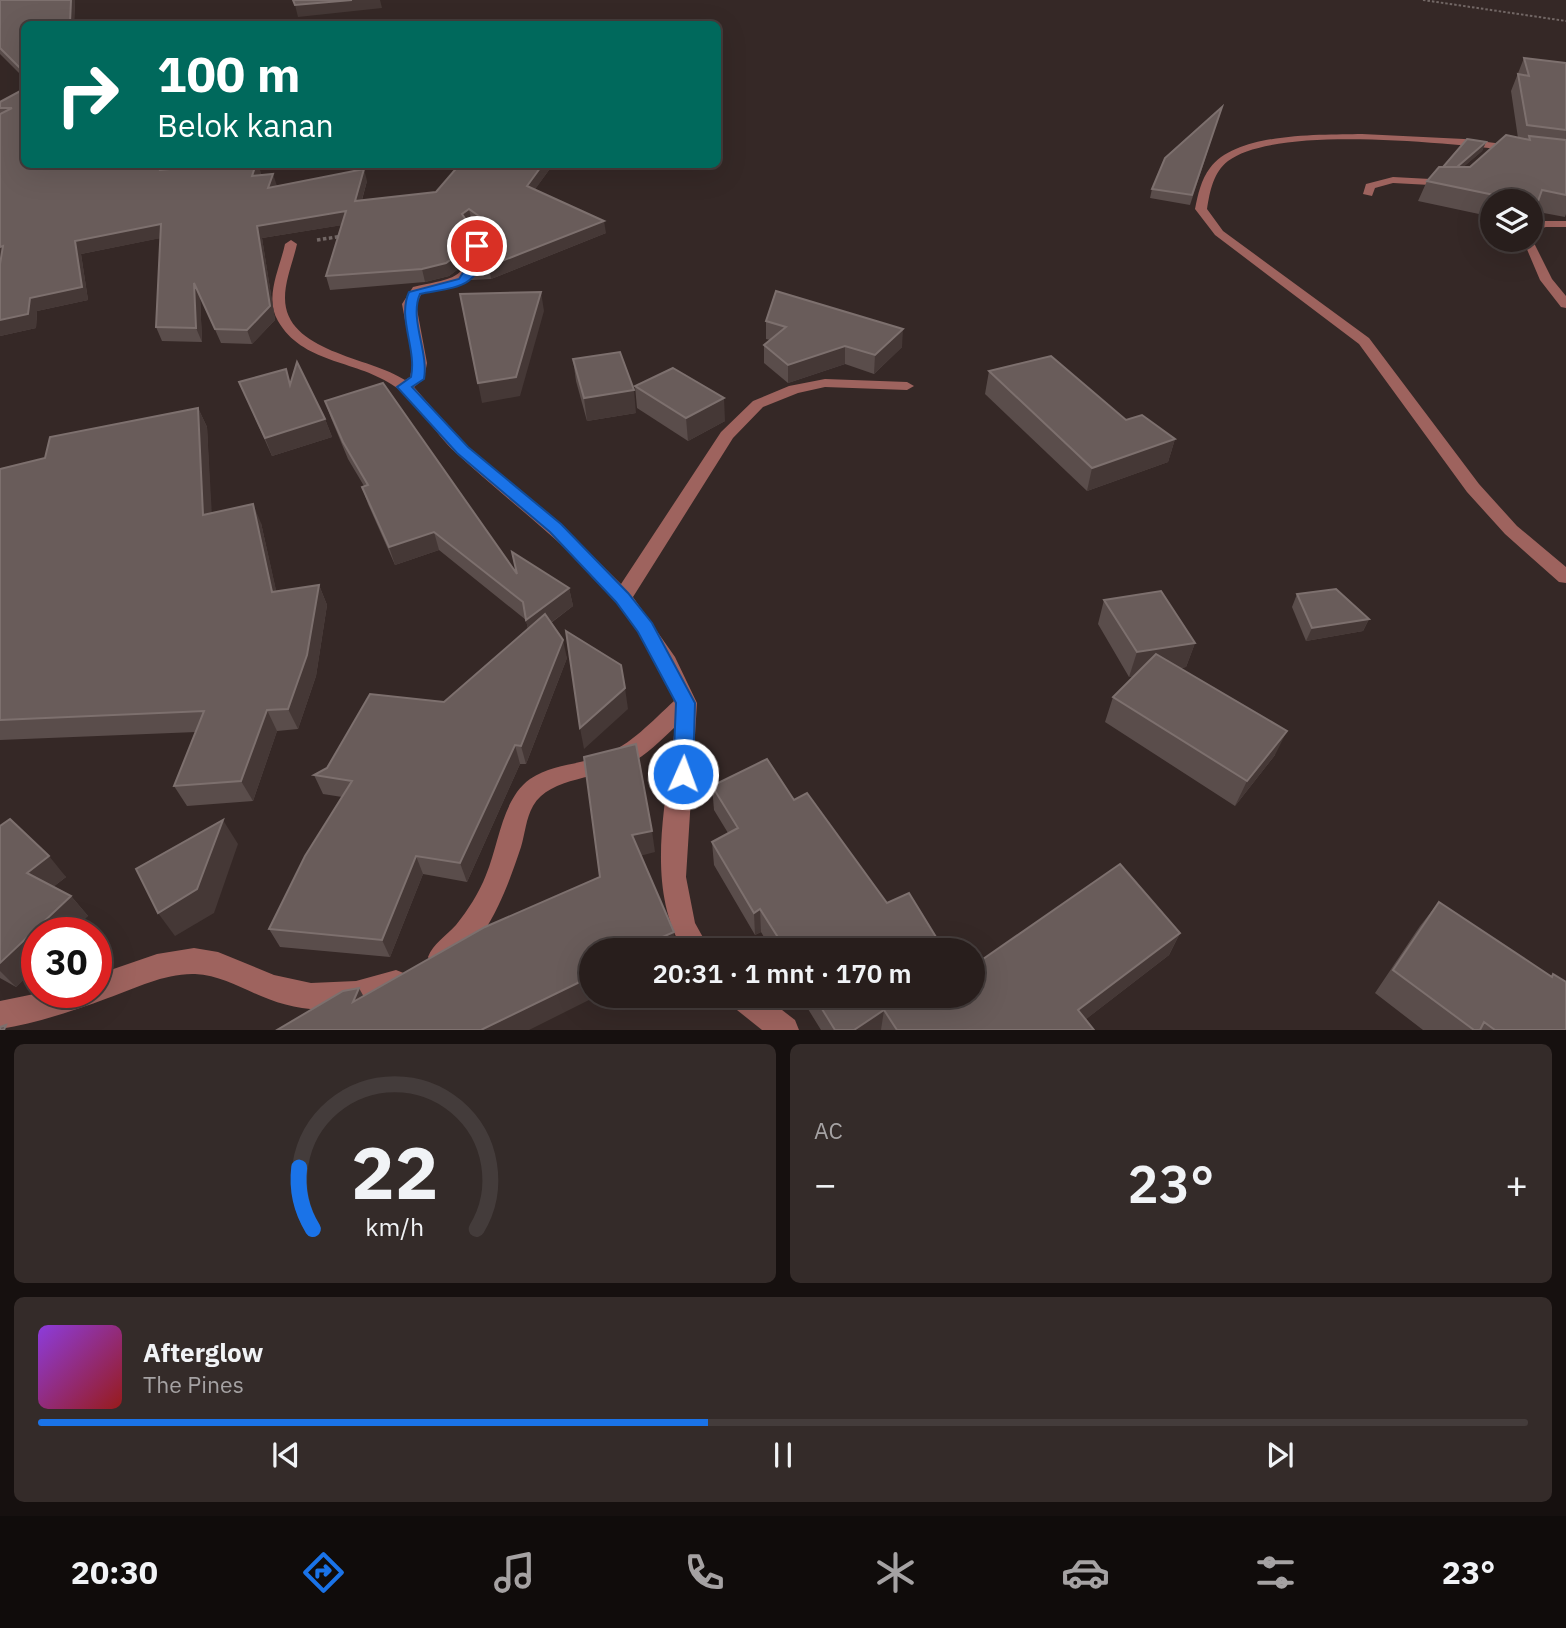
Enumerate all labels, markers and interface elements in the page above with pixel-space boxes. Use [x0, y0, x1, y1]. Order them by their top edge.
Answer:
text: 100 m [157, 42, 301, 105]
icon: right [42, 49, 133, 140]
text: Belok kanan [157, 104, 334, 146]
map controls [1480, 189, 1543, 252]
button: layers [1480, 189, 1543, 252]
pin [447, 216, 507, 276]
icon: arrive [458, 227, 496, 265]
position arrow [646, 737, 720, 811]
speed limit sign: 30 [21, 917, 112, 1008]
text: 20:31 · 1 mnt · 170 m [652, 956, 912, 990]
text: AC [814, 1115, 843, 1145]
text: 22 [351, 1125, 439, 1220]
text: 23° [1128, 1150, 1214, 1217]
text: − [814, 1159, 837, 1208]
text: + [1505, 1159, 1528, 1208]
text: km/h [366, 1210, 424, 1243]
text: Afterglow [143, 1335, 263, 1369]
text: The Pines [143, 1369, 244, 1399]
icon: previous [267, 1436, 305, 1474]
icon: pause [764, 1436, 802, 1474]
icon: next [1261, 1436, 1299, 1474]
icon: directions [299, 1548, 348, 1597]
icon: music [490, 1548, 539, 1597]
icon: phone [680, 1548, 729, 1597]
icon: climate [871, 1548, 920, 1597]
icon: car [1061, 1548, 1110, 1597]
icon: filters [1251, 1548, 1300, 1597]
text: 20:30 [71, 1551, 158, 1593]
text: 23° [1442, 1551, 1495, 1593]

